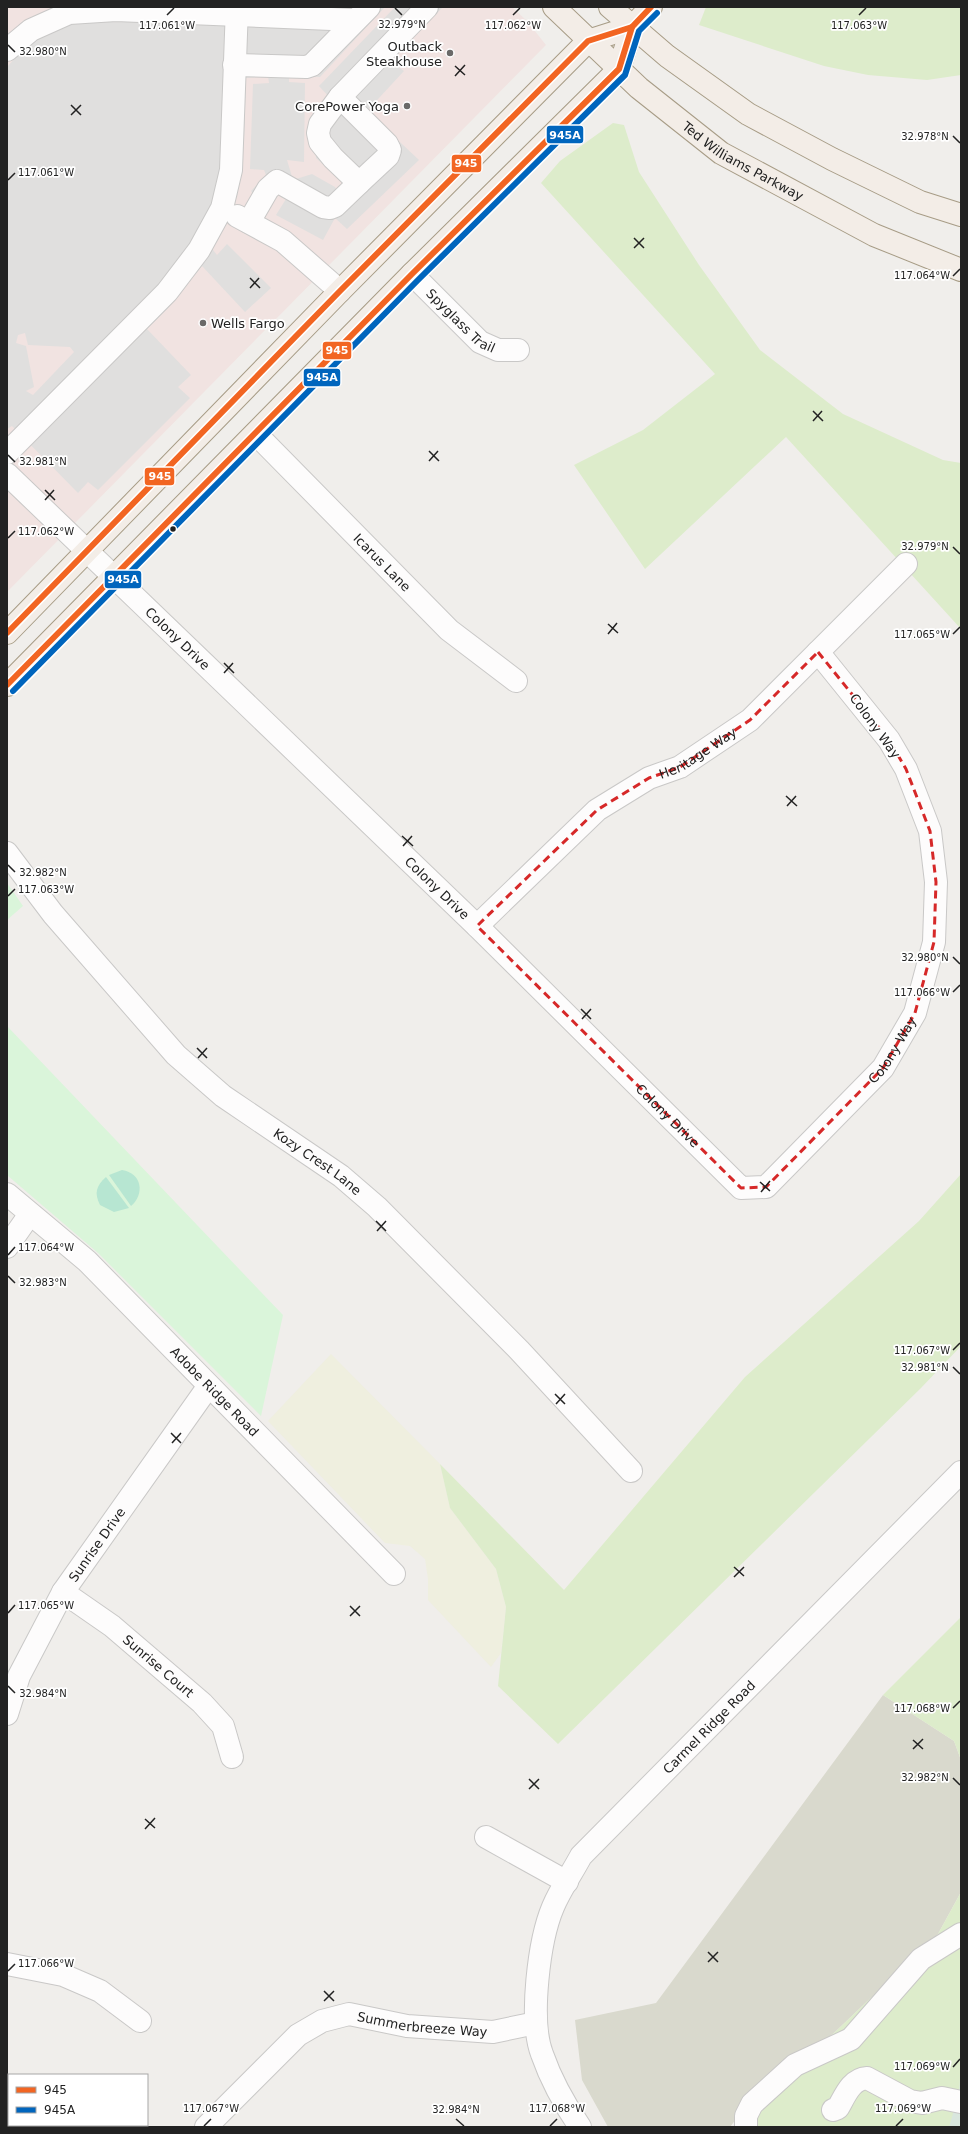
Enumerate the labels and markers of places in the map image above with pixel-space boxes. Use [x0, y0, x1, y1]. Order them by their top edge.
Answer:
place label: Outback Steakhouse [366, 39, 442, 69]
marker: Outback Steakhouse [445, 48, 455, 58]
place label: CorePower Yoga [295, 99, 399, 114]
marker: CorePower Yoga [402, 101, 412, 111]
place label: Wells Fargo [211, 316, 285, 331]
marker: Wells Fargo [198, 318, 208, 328]
unlabelled marker [168, 524, 178, 534]

